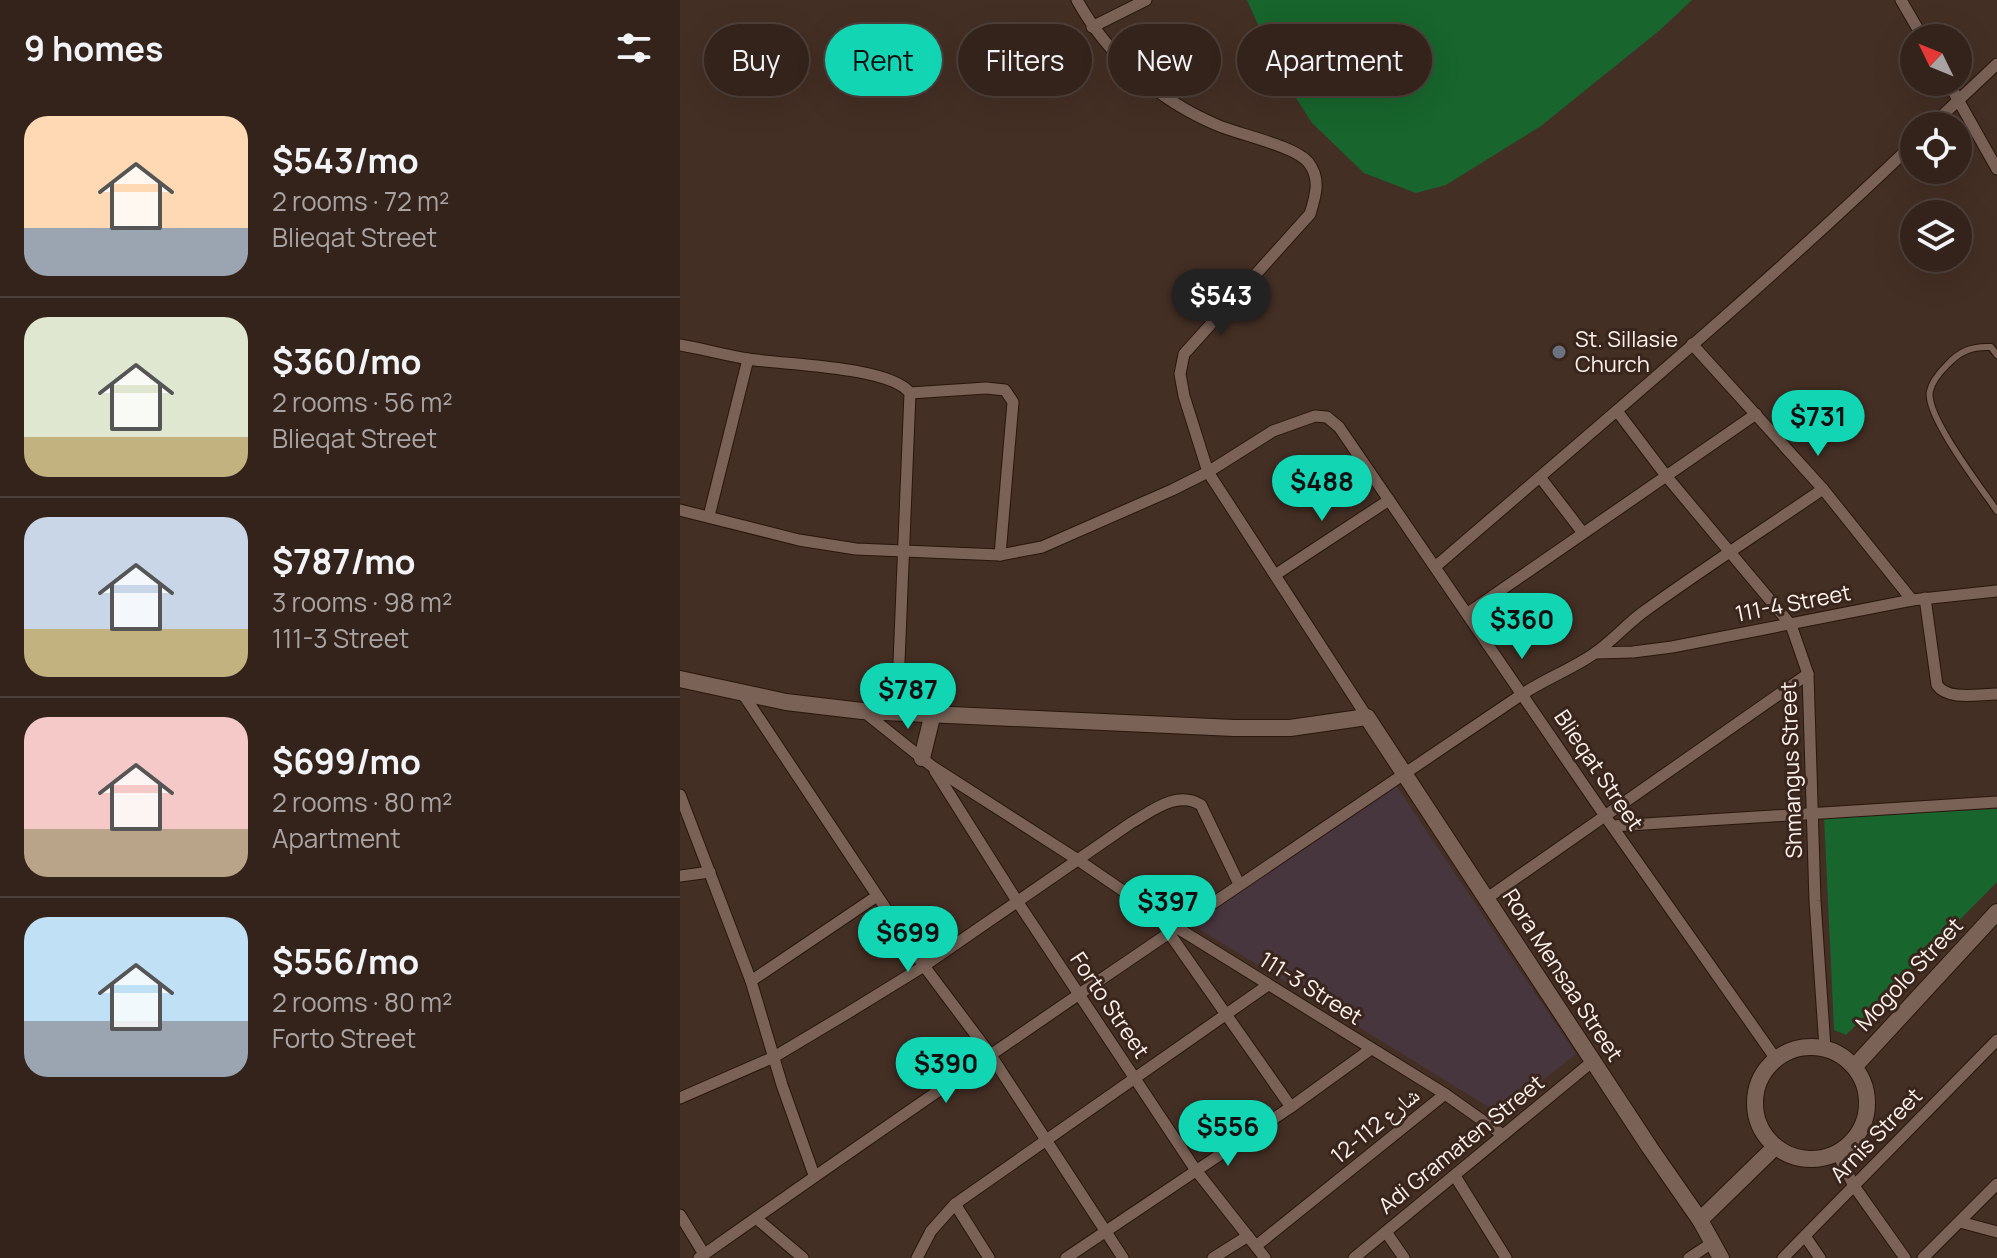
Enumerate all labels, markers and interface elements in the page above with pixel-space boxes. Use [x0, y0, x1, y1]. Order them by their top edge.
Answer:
chip: Buy [704, 24, 809, 96]
chip: Rent [825, 24, 942, 96]
chip: Filters [958, 24, 1092, 96]
chip: New [1108, 24, 1221, 96]
chip: Apartment [1237, 24, 1432, 96]
north arrow [1900, 24, 1972, 96]
map controls [1900, 24, 1972, 272]
text: 9 homes [24, 25, 163, 71]
icon: filters [612, 26, 656, 70]
button: locate [1900, 112, 1972, 184]
text: $543/mo [272, 137, 419, 183]
icon: home [88, 148, 184, 244]
text: 2 rooms · 72 m² [272, 183, 449, 219]
button: layers [1900, 200, 1972, 272]
text: Blieqat Street [272, 219, 437, 255]
pin: $543 [1174, 269, 1268, 337]
text: $543 [1190, 277, 1252, 313]
place label: St. Sillasie Church [1575, 324, 1678, 379]
text: $360/mo [272, 338, 422, 384]
marker: St. Sillasie Church [1550, 343, 1568, 361]
icon: home [88, 349, 184, 445]
text: 2 rooms · 56 m² [272, 384, 453, 420]
pin: $731 [1771, 390, 1865, 458]
text: $731 [1790, 398, 1846, 434]
text: Blieqat Street [272, 420, 437, 456]
pin: $488 [1275, 455, 1369, 523]
text: $488 [1290, 463, 1354, 499]
text: $787/mo [272, 538, 415, 584]
icon: home [88, 549, 184, 645]
street label: 111-4 Street [1733, 577, 1853, 629]
text: 3 rooms · 98 m² [272, 584, 452, 620]
pin: $360 [1475, 593, 1569, 661]
text: $360 [1490, 601, 1554, 637]
text: 111-3 Street [272, 620, 409, 656]
pin: $787 [861, 663, 955, 731]
text: $787 [878, 671, 938, 707]
street label: Shmangus Street [1773, 681, 1809, 859]
street label: Blieqat Street [1548, 704, 1651, 836]
text: $699/mo [272, 738, 421, 784]
icon: home [88, 749, 184, 845]
text: 2 rooms · 80 m² [272, 784, 452, 820]
text: Apartment [272, 820, 401, 856]
pin: $397 [1121, 875, 1215, 943]
text: $397 [1137, 883, 1199, 919]
street label: Rora Mensaa Street [1496, 883, 1630, 1067]
pin: $699 [861, 906, 955, 974]
street label: Mogolo Street [1849, 911, 1969, 1037]
text: $699 [876, 914, 940, 950]
text: $556/mo [272, 938, 419, 984]
street label: 111-3 Street [1254, 944, 1368, 1032]
street label: Forto Street [1063, 946, 1157, 1064]
icon: home [88, 949, 184, 1045]
text: 2 rooms · 80 m² [272, 984, 452, 1020]
text: Forto Street [272, 1020, 416, 1056]
pin: $390 [899, 1037, 993, 1105]
text: $390 [914, 1045, 978, 1081]
street label: Adi Gramaten Street [1372, 1068, 1550, 1220]
street label: شارع 112-12 [1324, 1080, 1426, 1170]
street label: Arnis Street [1823, 1081, 1929, 1189]
pin: $556 [1181, 1100, 1275, 1168]
text: $556 [1197, 1108, 1259, 1144]

